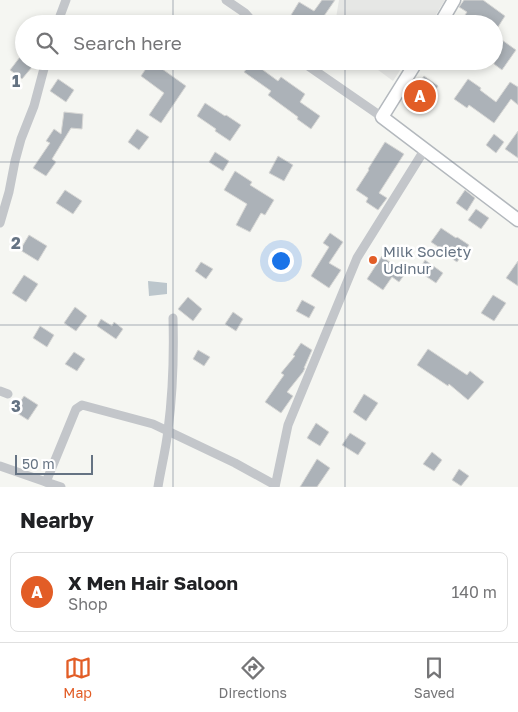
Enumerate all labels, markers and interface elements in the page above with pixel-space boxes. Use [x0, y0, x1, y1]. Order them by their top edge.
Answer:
search box [15, 15, 503, 70]
icon: search [33, 29, 61, 57]
text: Search here [73, 31, 182, 54]
text: 1 [12, 71, 20, 91]
pin: A [404, 77, 436, 115]
text: 2 [11, 233, 21, 253]
place label: Milk Society Udinur [383, 242, 472, 277]
your location [268, 248, 294, 274]
marker: Milk Society Udinur [367, 254, 379, 266]
text: 3 [11, 396, 21, 416]
scale bar [15, 452, 92, 475]
text: 50 m [22, 455, 55, 472]
text: Nearby [20, 507, 94, 533]
text: X Men Hair Saloon [68, 571, 238, 594]
text: A [31, 582, 43, 602]
text: 140 m [451, 582, 497, 602]
text: Shop [68, 594, 108, 614]
tab: Map [63, 654, 92, 701]
tab: Directions [219, 654, 287, 701]
tab: Saved [414, 654, 455, 701]

